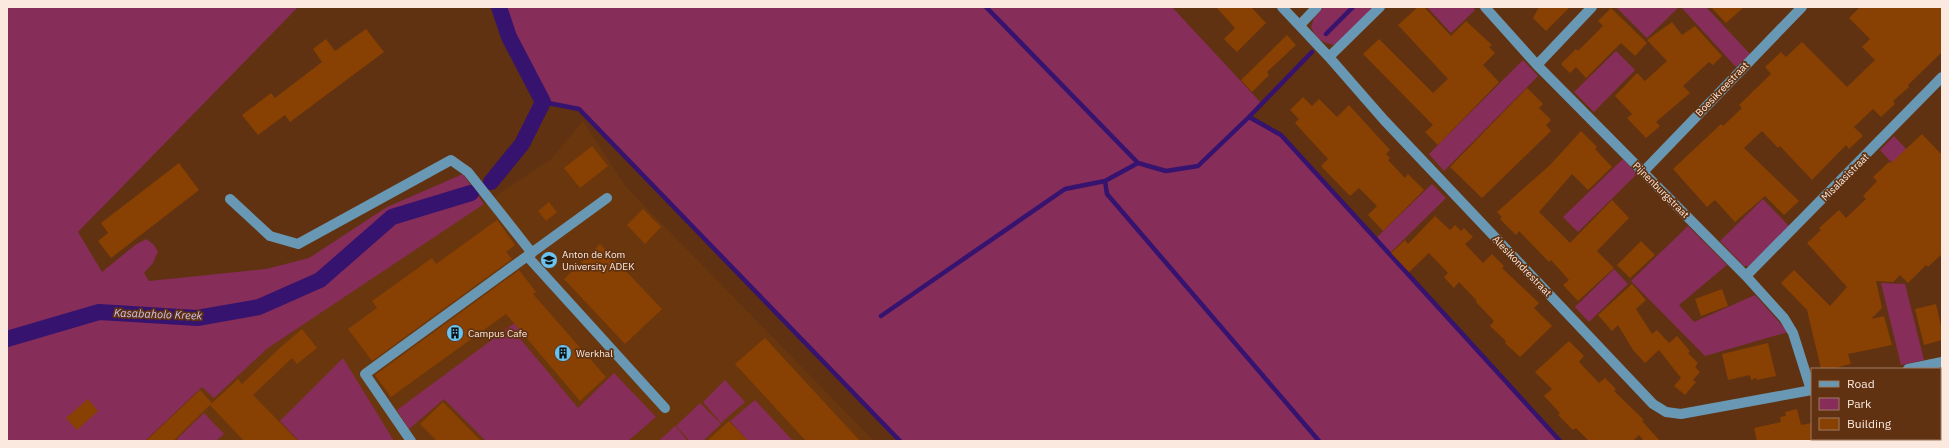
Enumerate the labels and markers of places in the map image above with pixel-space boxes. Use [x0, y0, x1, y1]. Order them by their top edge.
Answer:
place label: Anton de Kom University ADEK [562, 248, 635, 273]
school or university icon: Anton de Kom University ADEK [539, 250, 559, 270]
building icon: Campus Cafe [445, 323, 465, 343]
place label: Campus Cafe [468, 327, 528, 340]
building icon: Werkhal [553, 343, 573, 363]
place label: Werkhal [576, 347, 613, 360]

